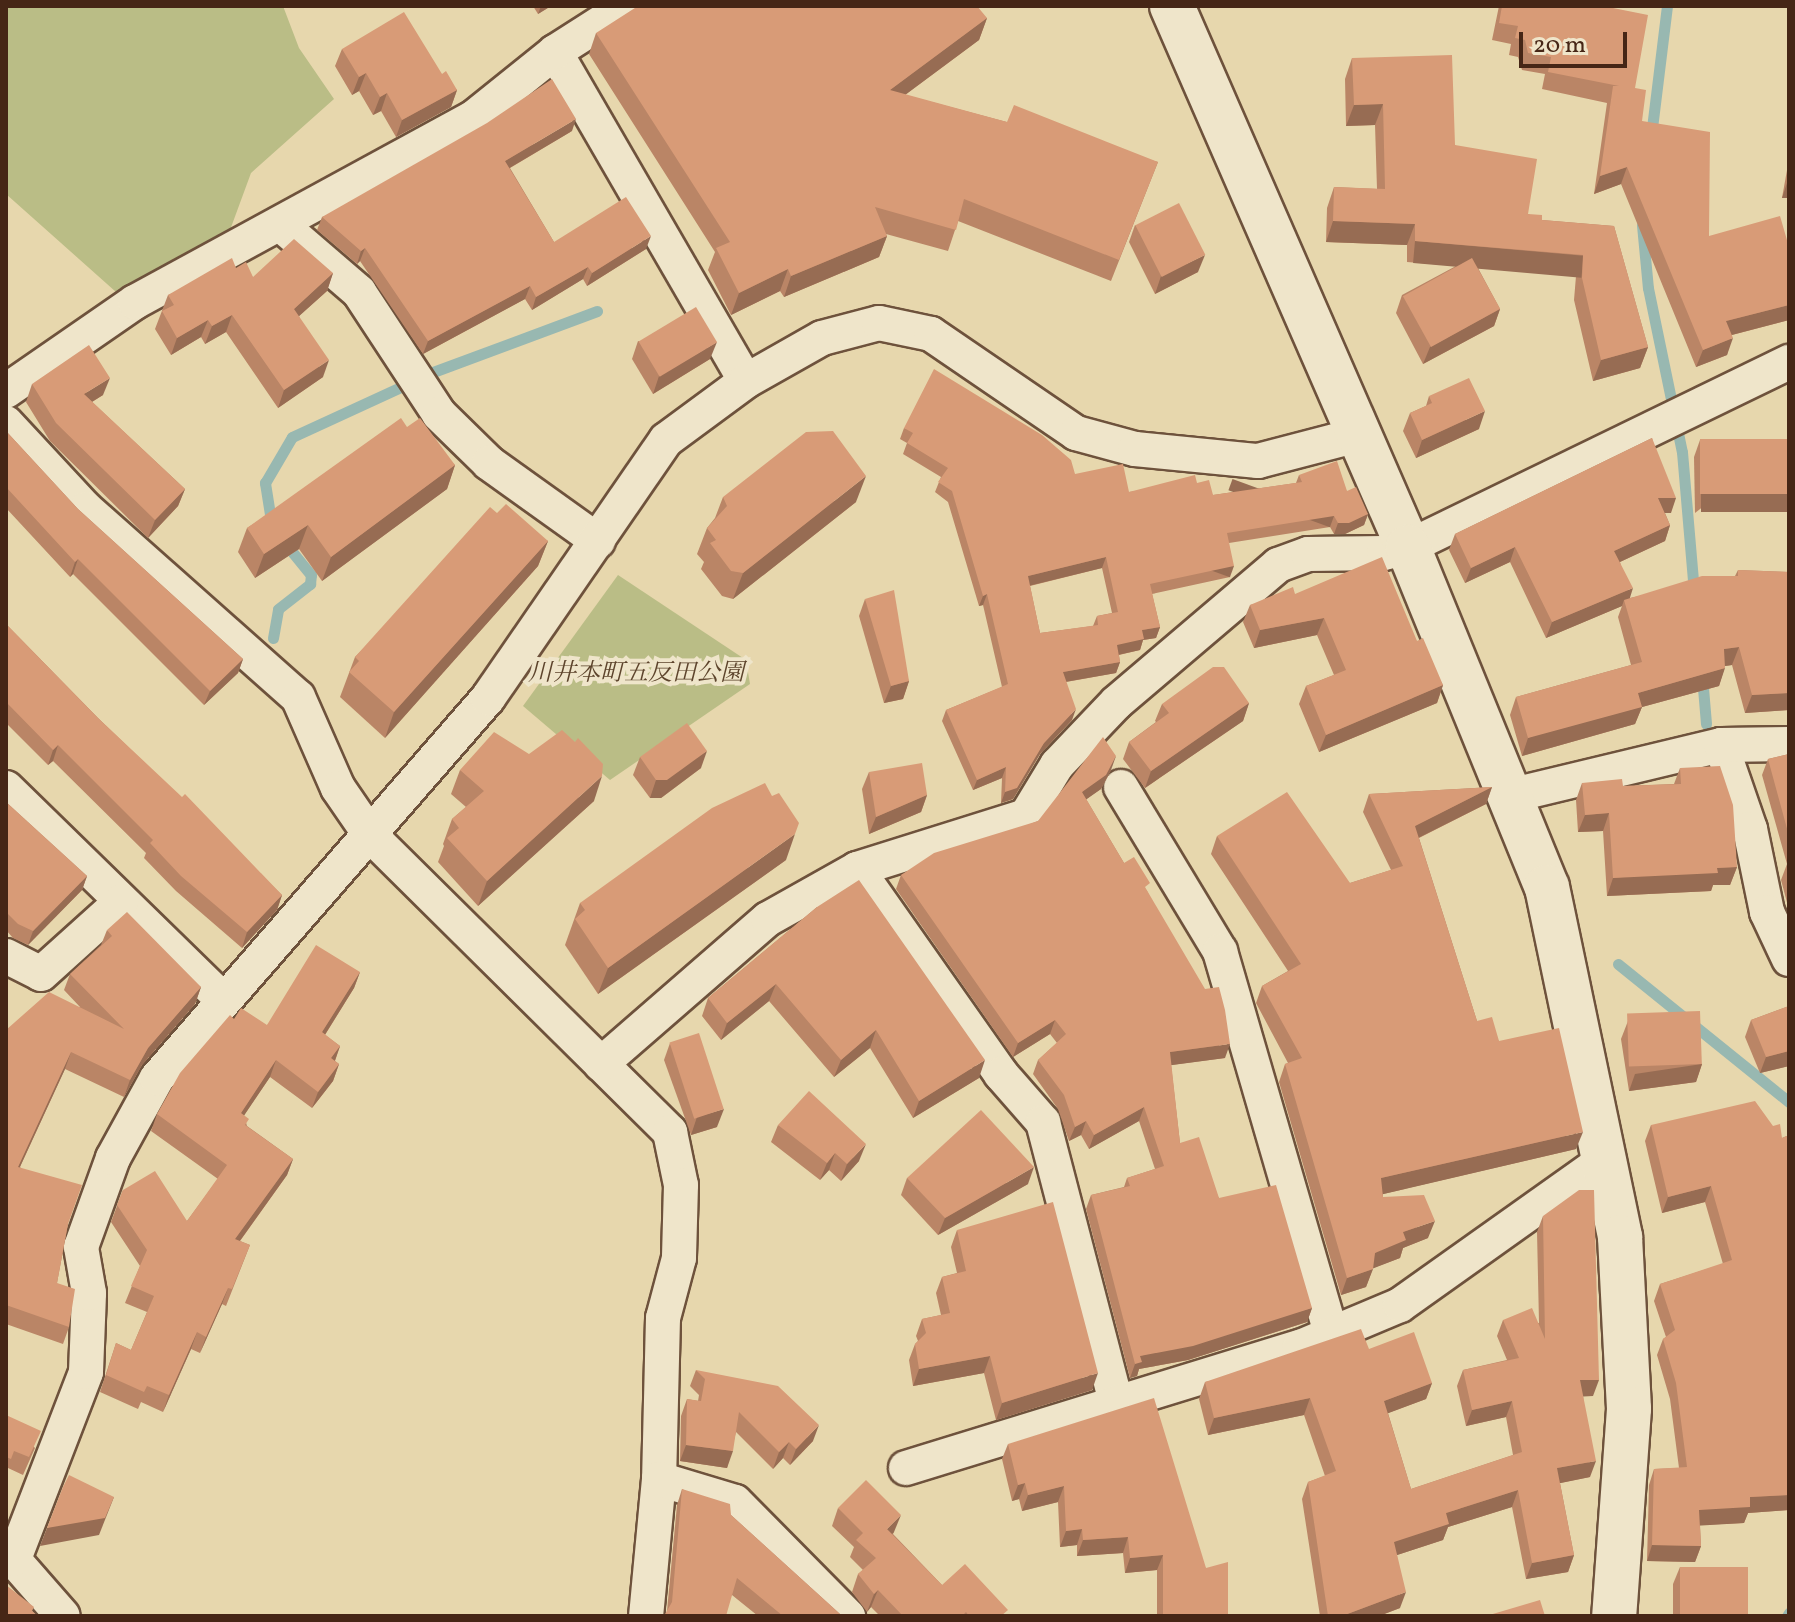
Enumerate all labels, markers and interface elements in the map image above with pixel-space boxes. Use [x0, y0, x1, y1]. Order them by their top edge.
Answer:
scale bar [1523, 16, 1631, 66]
text: 20 m [1533, 29, 1586, 63]
park label: 川井本町五反田公園 [528, 661, 744, 689]

